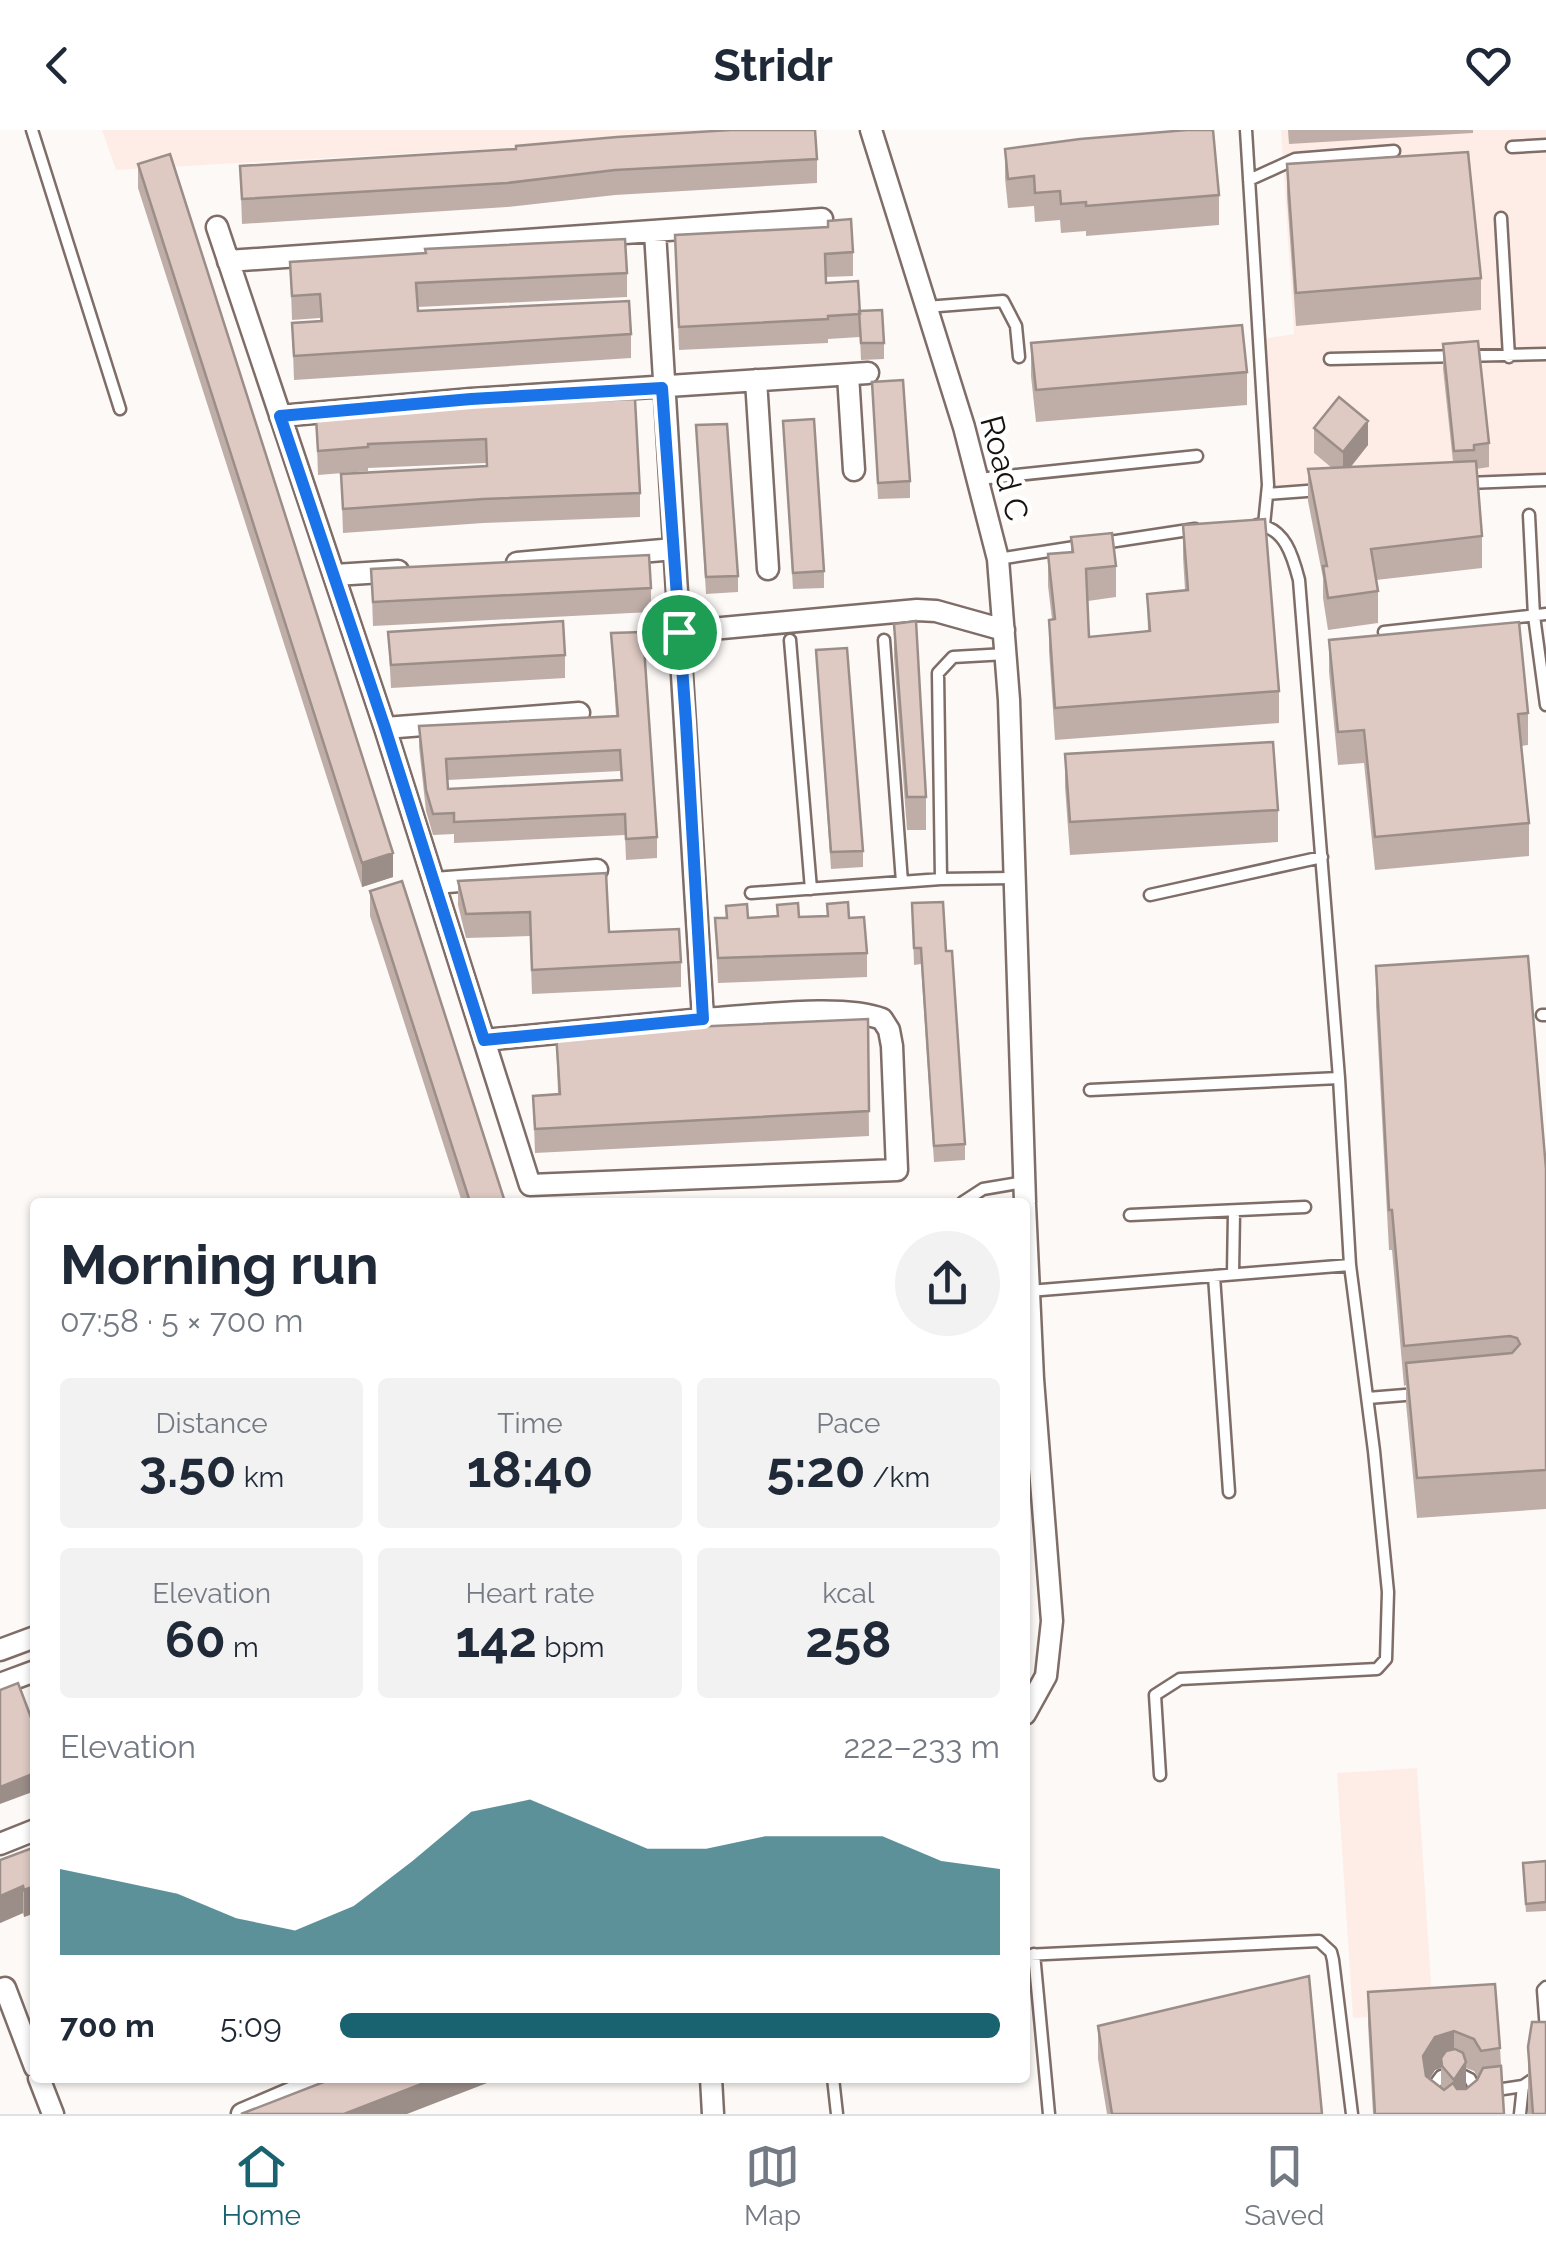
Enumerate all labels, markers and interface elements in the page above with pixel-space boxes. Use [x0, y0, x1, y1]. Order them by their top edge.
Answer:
icon: back [30, 38, 85, 93]
icon: heart [1461, 38, 1516, 93]
text: Stridr [713, 39, 833, 92]
street label: Road C [973, 412, 1037, 524]
pin [637, 590, 722, 675]
icon: arrive [652, 605, 707, 660]
button: share [895, 1231, 1000, 1336]
text: Morning run [60, 1232, 379, 1297]
text: 07:58 · 5 × 700 m [60, 1302, 303, 1339]
text: Distance [156, 1407, 268, 1440]
text: Time [497, 1407, 563, 1440]
text: Pace [816, 1407, 880, 1440]
text: 3.50 [139, 1440, 237, 1499]
text: 18:40 [467, 1440, 593, 1499]
text: 5:20 [767, 1440, 865, 1499]
text: km [237, 1461, 284, 1494]
text: /km [865, 1461, 930, 1494]
text: Elevation [152, 1577, 271, 1610]
text: Heart rate [466, 1577, 594, 1610]
text: kcal [822, 1577, 875, 1610]
text: 60 [165, 1610, 226, 1669]
text: 142 [456, 1610, 537, 1669]
text: 258 [805, 1610, 891, 1669]
text: m [226, 1631, 259, 1664]
text: bpm [537, 1631, 604, 1664]
text: Elevation [60, 1728, 196, 1765]
text: 222–233 m [843, 1728, 1000, 1765]
text: 700 m [60, 2007, 155, 2044]
text: 5:09 [220, 2007, 282, 2044]
tab: Home [222, 2139, 301, 2232]
tab: Map [744, 2139, 801, 2232]
tab: Saved [1244, 2139, 1324, 2232]

